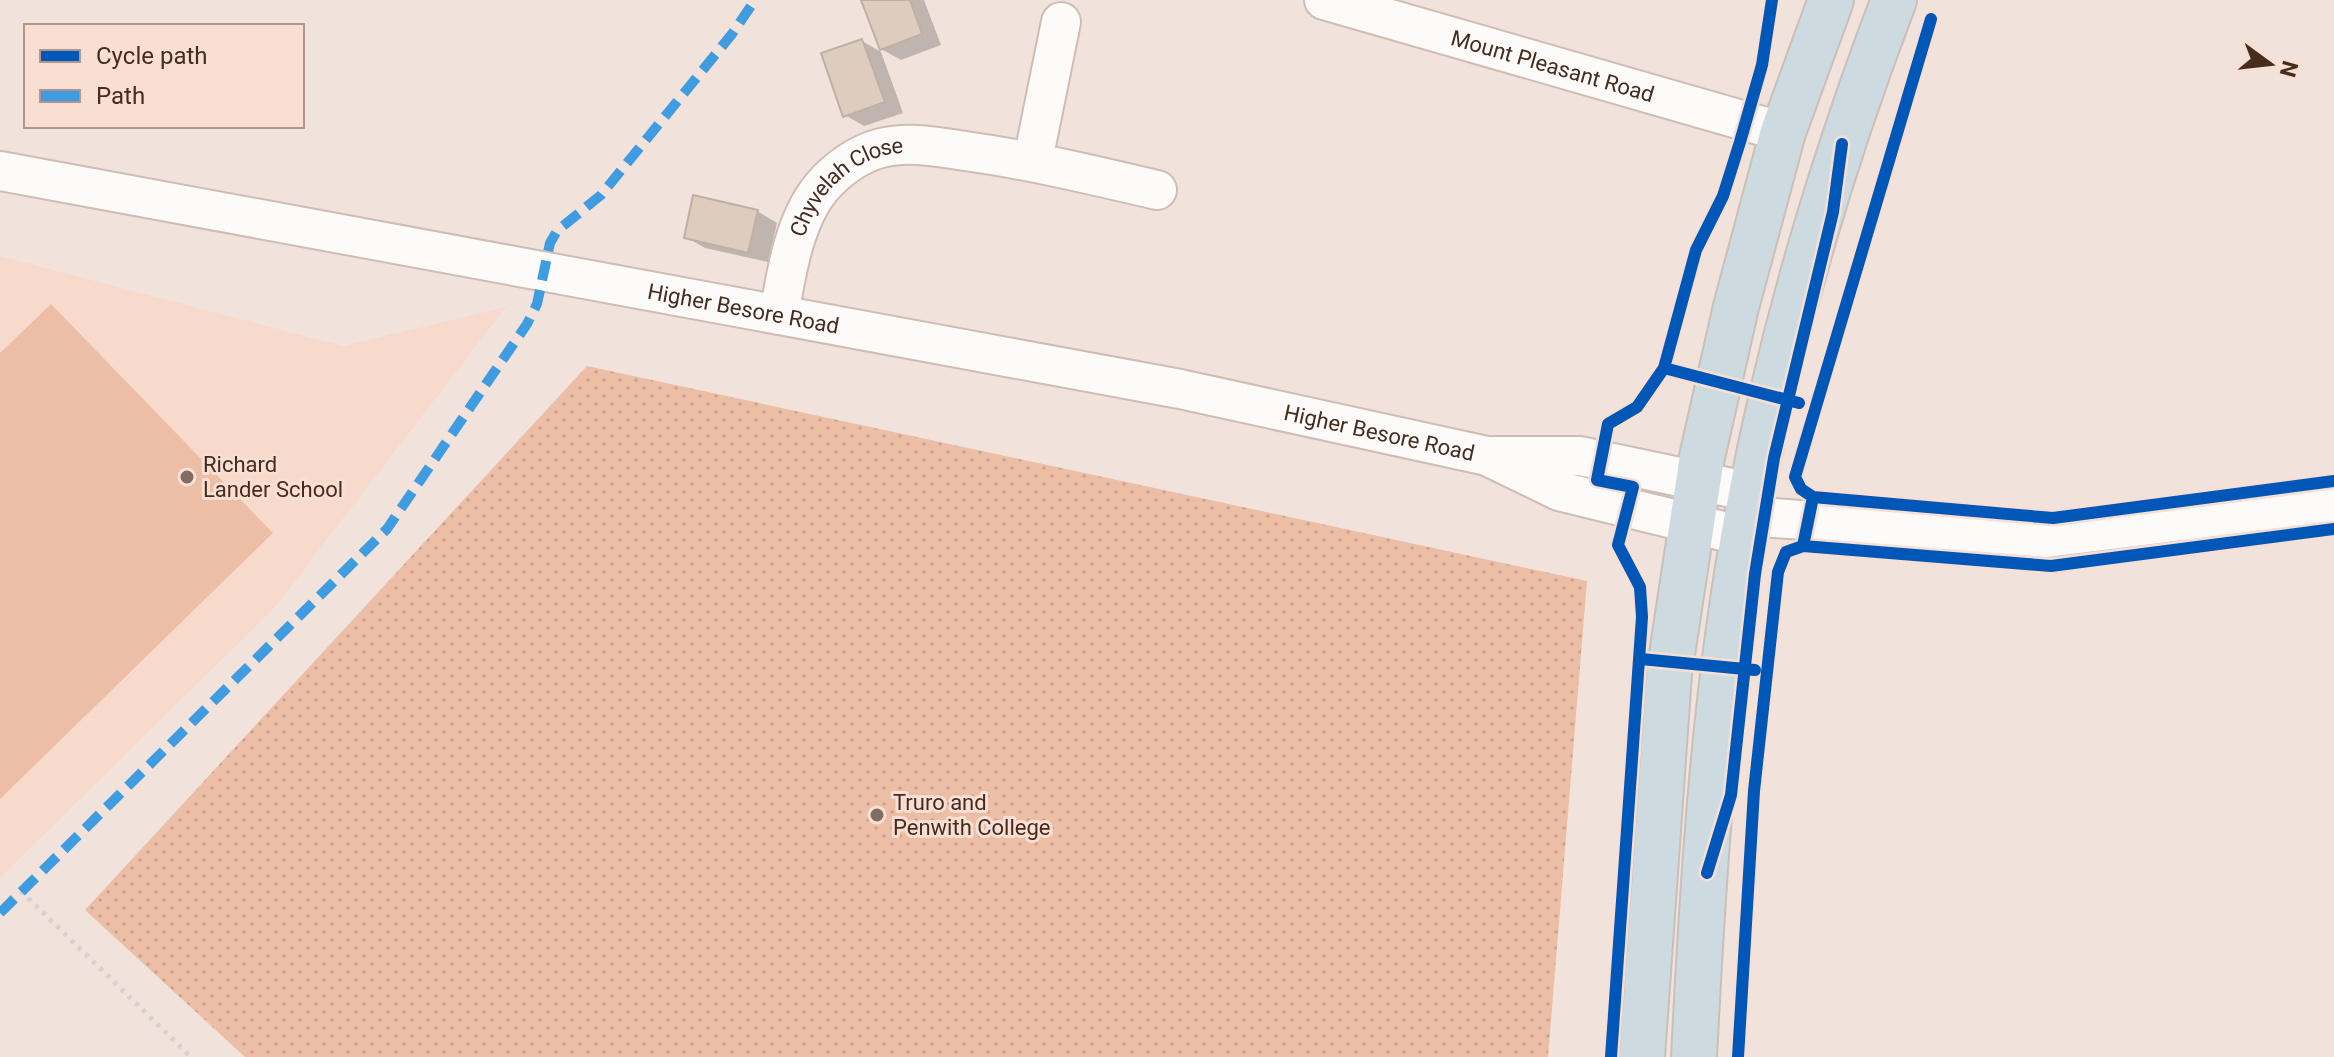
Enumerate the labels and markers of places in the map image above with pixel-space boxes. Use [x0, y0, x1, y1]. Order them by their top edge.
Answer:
place label: Richard Lander School [203, 452, 343, 502]
marker: Richard Lander School [178, 468, 196, 486]
place label: Truro and Penwith College [893, 790, 1050, 840]
marker: Truro and Penwith College [868, 806, 886, 824]

